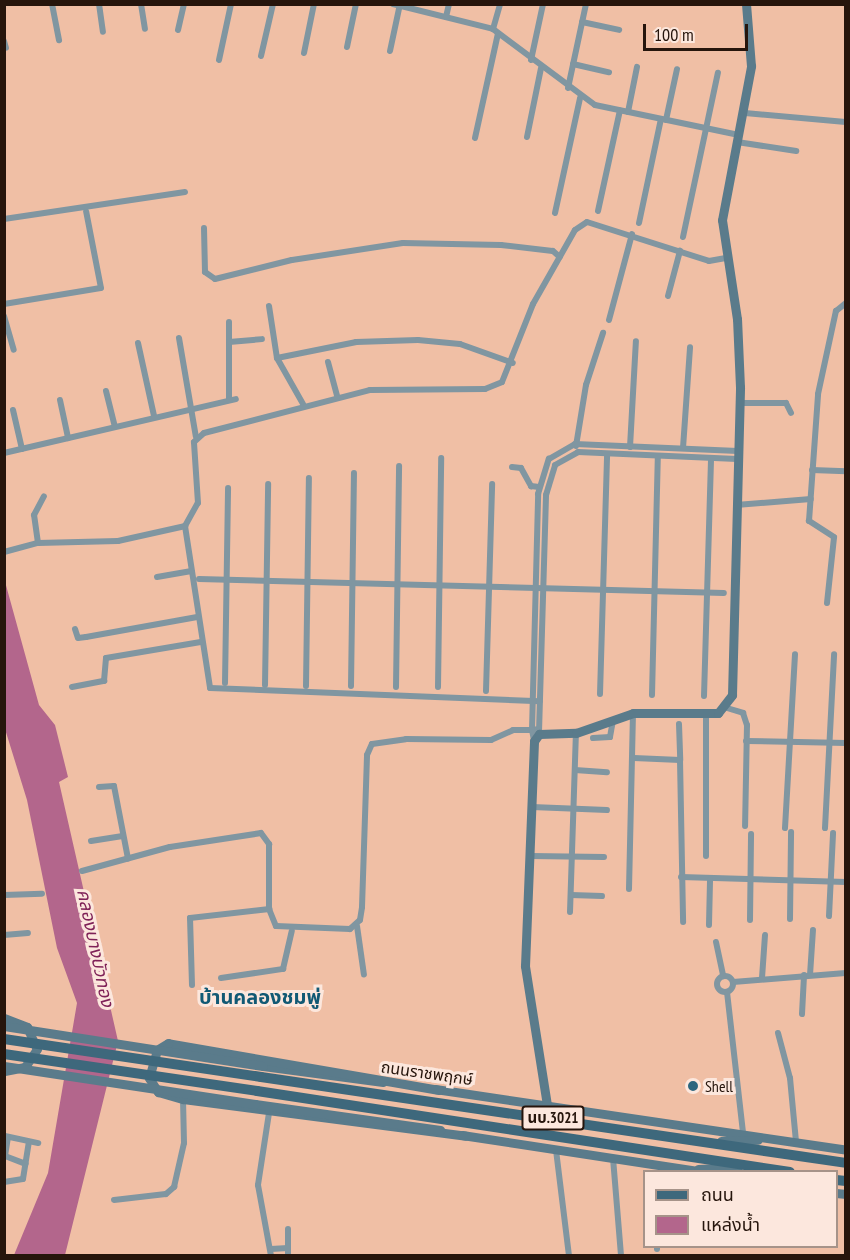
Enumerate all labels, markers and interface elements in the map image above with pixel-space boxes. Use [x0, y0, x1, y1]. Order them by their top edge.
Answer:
scale bar [646, 12, 751, 50]
text: 100 m [654, 23, 694, 46]
water label: คลองบางบัวทอง [72, 887, 118, 1009]
district label: บ้านคลองชมพู่ [199, 985, 321, 1009]
street label: ถนนราชพฤกษ์ [380, 1057, 474, 1089]
place label: Shell [705, 1076, 733, 1096]
marker: Shell [686, 1079, 700, 1093]
road number: นบ.3021 [520, 1106, 586, 1130]
legend [643, 1170, 838, 1248]
text: ถนน [701, 1183, 734, 1206]
text: แหล่งน้ำ [701, 1213, 760, 1236]

